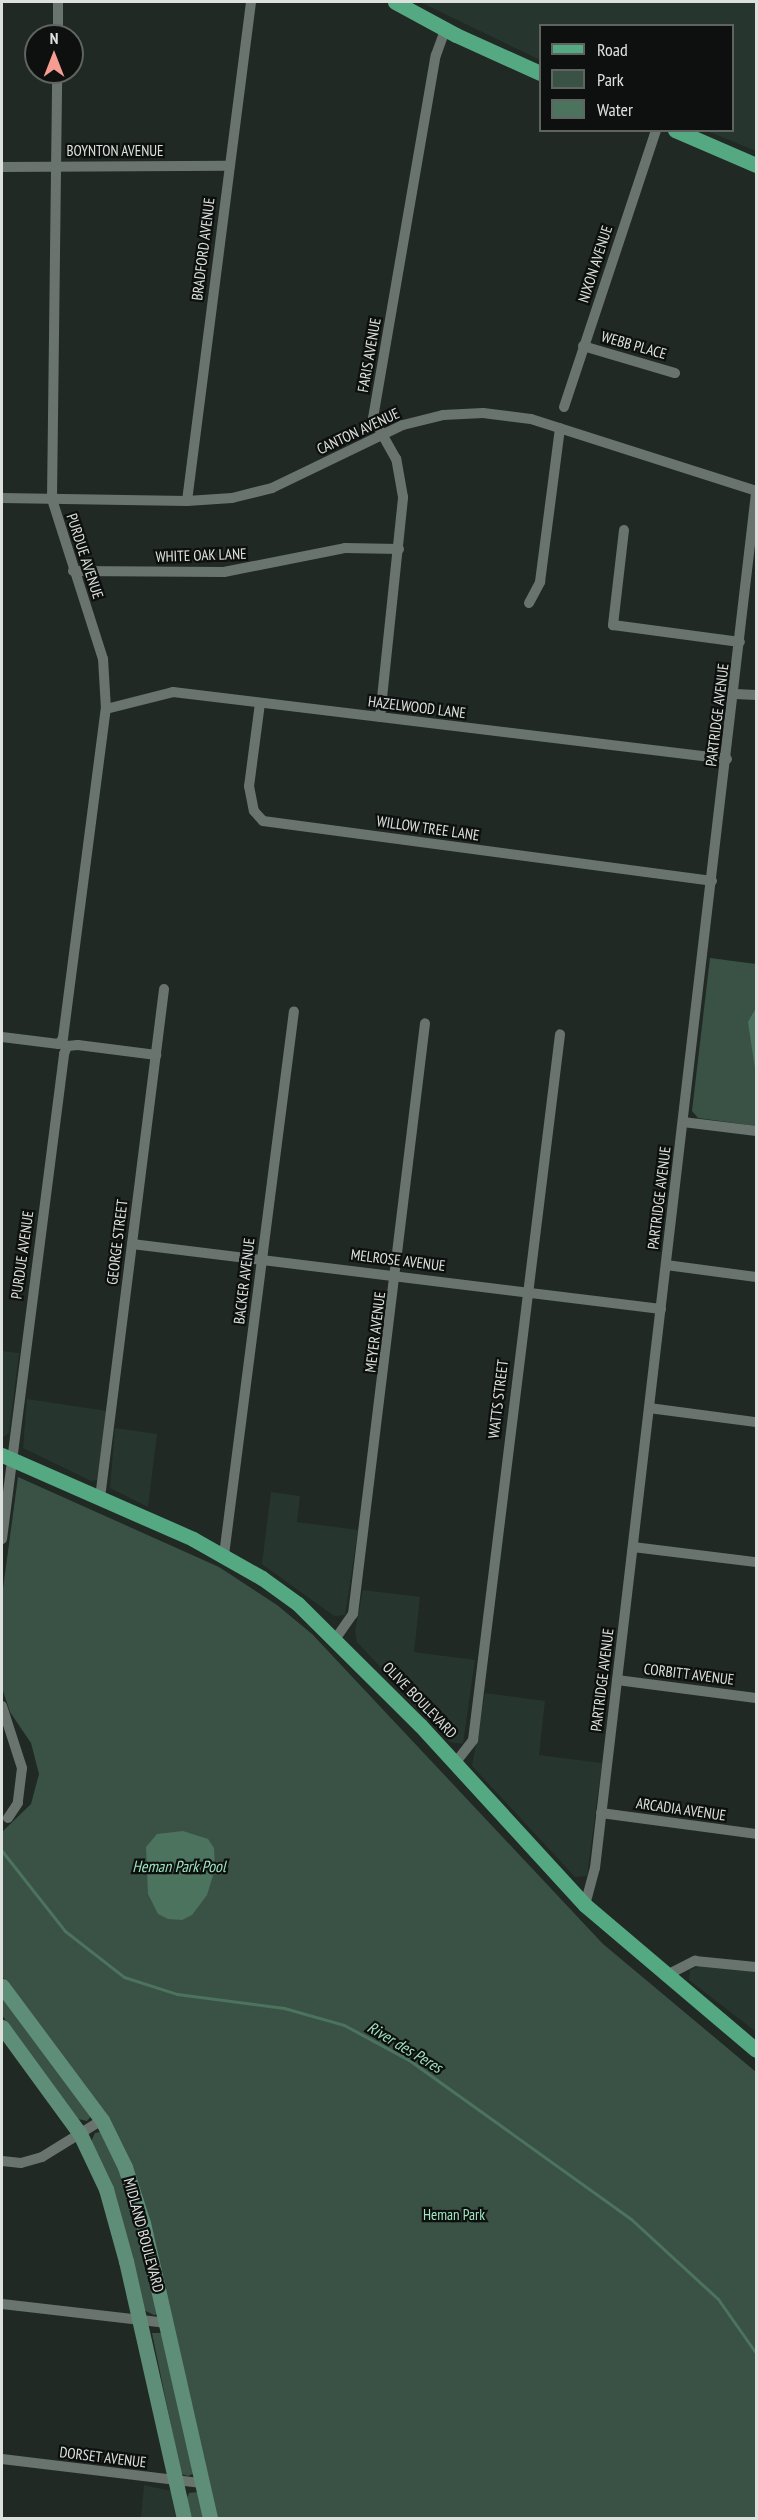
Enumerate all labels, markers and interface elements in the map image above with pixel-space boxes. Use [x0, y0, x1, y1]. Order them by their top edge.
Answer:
north arrow [24, 24, 84, 84]
legend [539, 24, 734, 132]
text: N [50, 28, 58, 48]
text: Road [597, 38, 628, 61]
text: Park [597, 68, 624, 91]
text: Water [597, 98, 633, 121]
street label: BOYNTON AVENUE [66, 142, 164, 160]
street label: BRADFORD AVENUE [188, 196, 218, 302]
street label: NIXON AVENUE [574, 223, 616, 305]
street label: FARIS AVENUE [354, 316, 384, 394]
street label: WEBB PLACE [599, 327, 669, 363]
street label: CANTON AVENUE [314, 404, 402, 458]
street label: PURDUE AVENUE [63, 511, 107, 601]
street label: WHITE OAK LANE [155, 544, 247, 566]
street label: PARTRIDGE AVENUE [702, 662, 732, 768]
street label: HAZELWOOD LANE [367, 692, 467, 722]
street label: WILLOW TREE LANE [375, 812, 481, 844]
street label: PARTRIDGE AVENUE [644, 1145, 674, 1251]
street label: GEORGE STREET [103, 1198, 131, 1286]
street label: PURDUE AVENUE [7, 1210, 37, 1300]
street label: BACKER AVENUE [230, 1237, 258, 1325]
street label: MELROSE AVENUE [350, 1245, 446, 1275]
street label: MEYER AVENUE [361, 1290, 389, 1374]
street label: WATTS STREET [484, 1359, 512, 1439]
street label: PARTRIDGE AVENUE [587, 1627, 617, 1733]
street label: OLIVE BOULEVARD [379, 1658, 461, 1742]
street label: CORBITT AVENUE [642, 1659, 736, 1689]
street label: ARCADIA AVENUE [635, 1794, 727, 1824]
water label: Heman Park Pool [132, 1856, 226, 1876]
water label: River des Peres [364, 2017, 446, 2077]
street label: MIDLAND BOULEVARD [120, 2176, 168, 2294]
park label: Heman Park [423, 2206, 485, 2224]
street label: DORSET AVENUE [58, 2443, 148, 2471]

